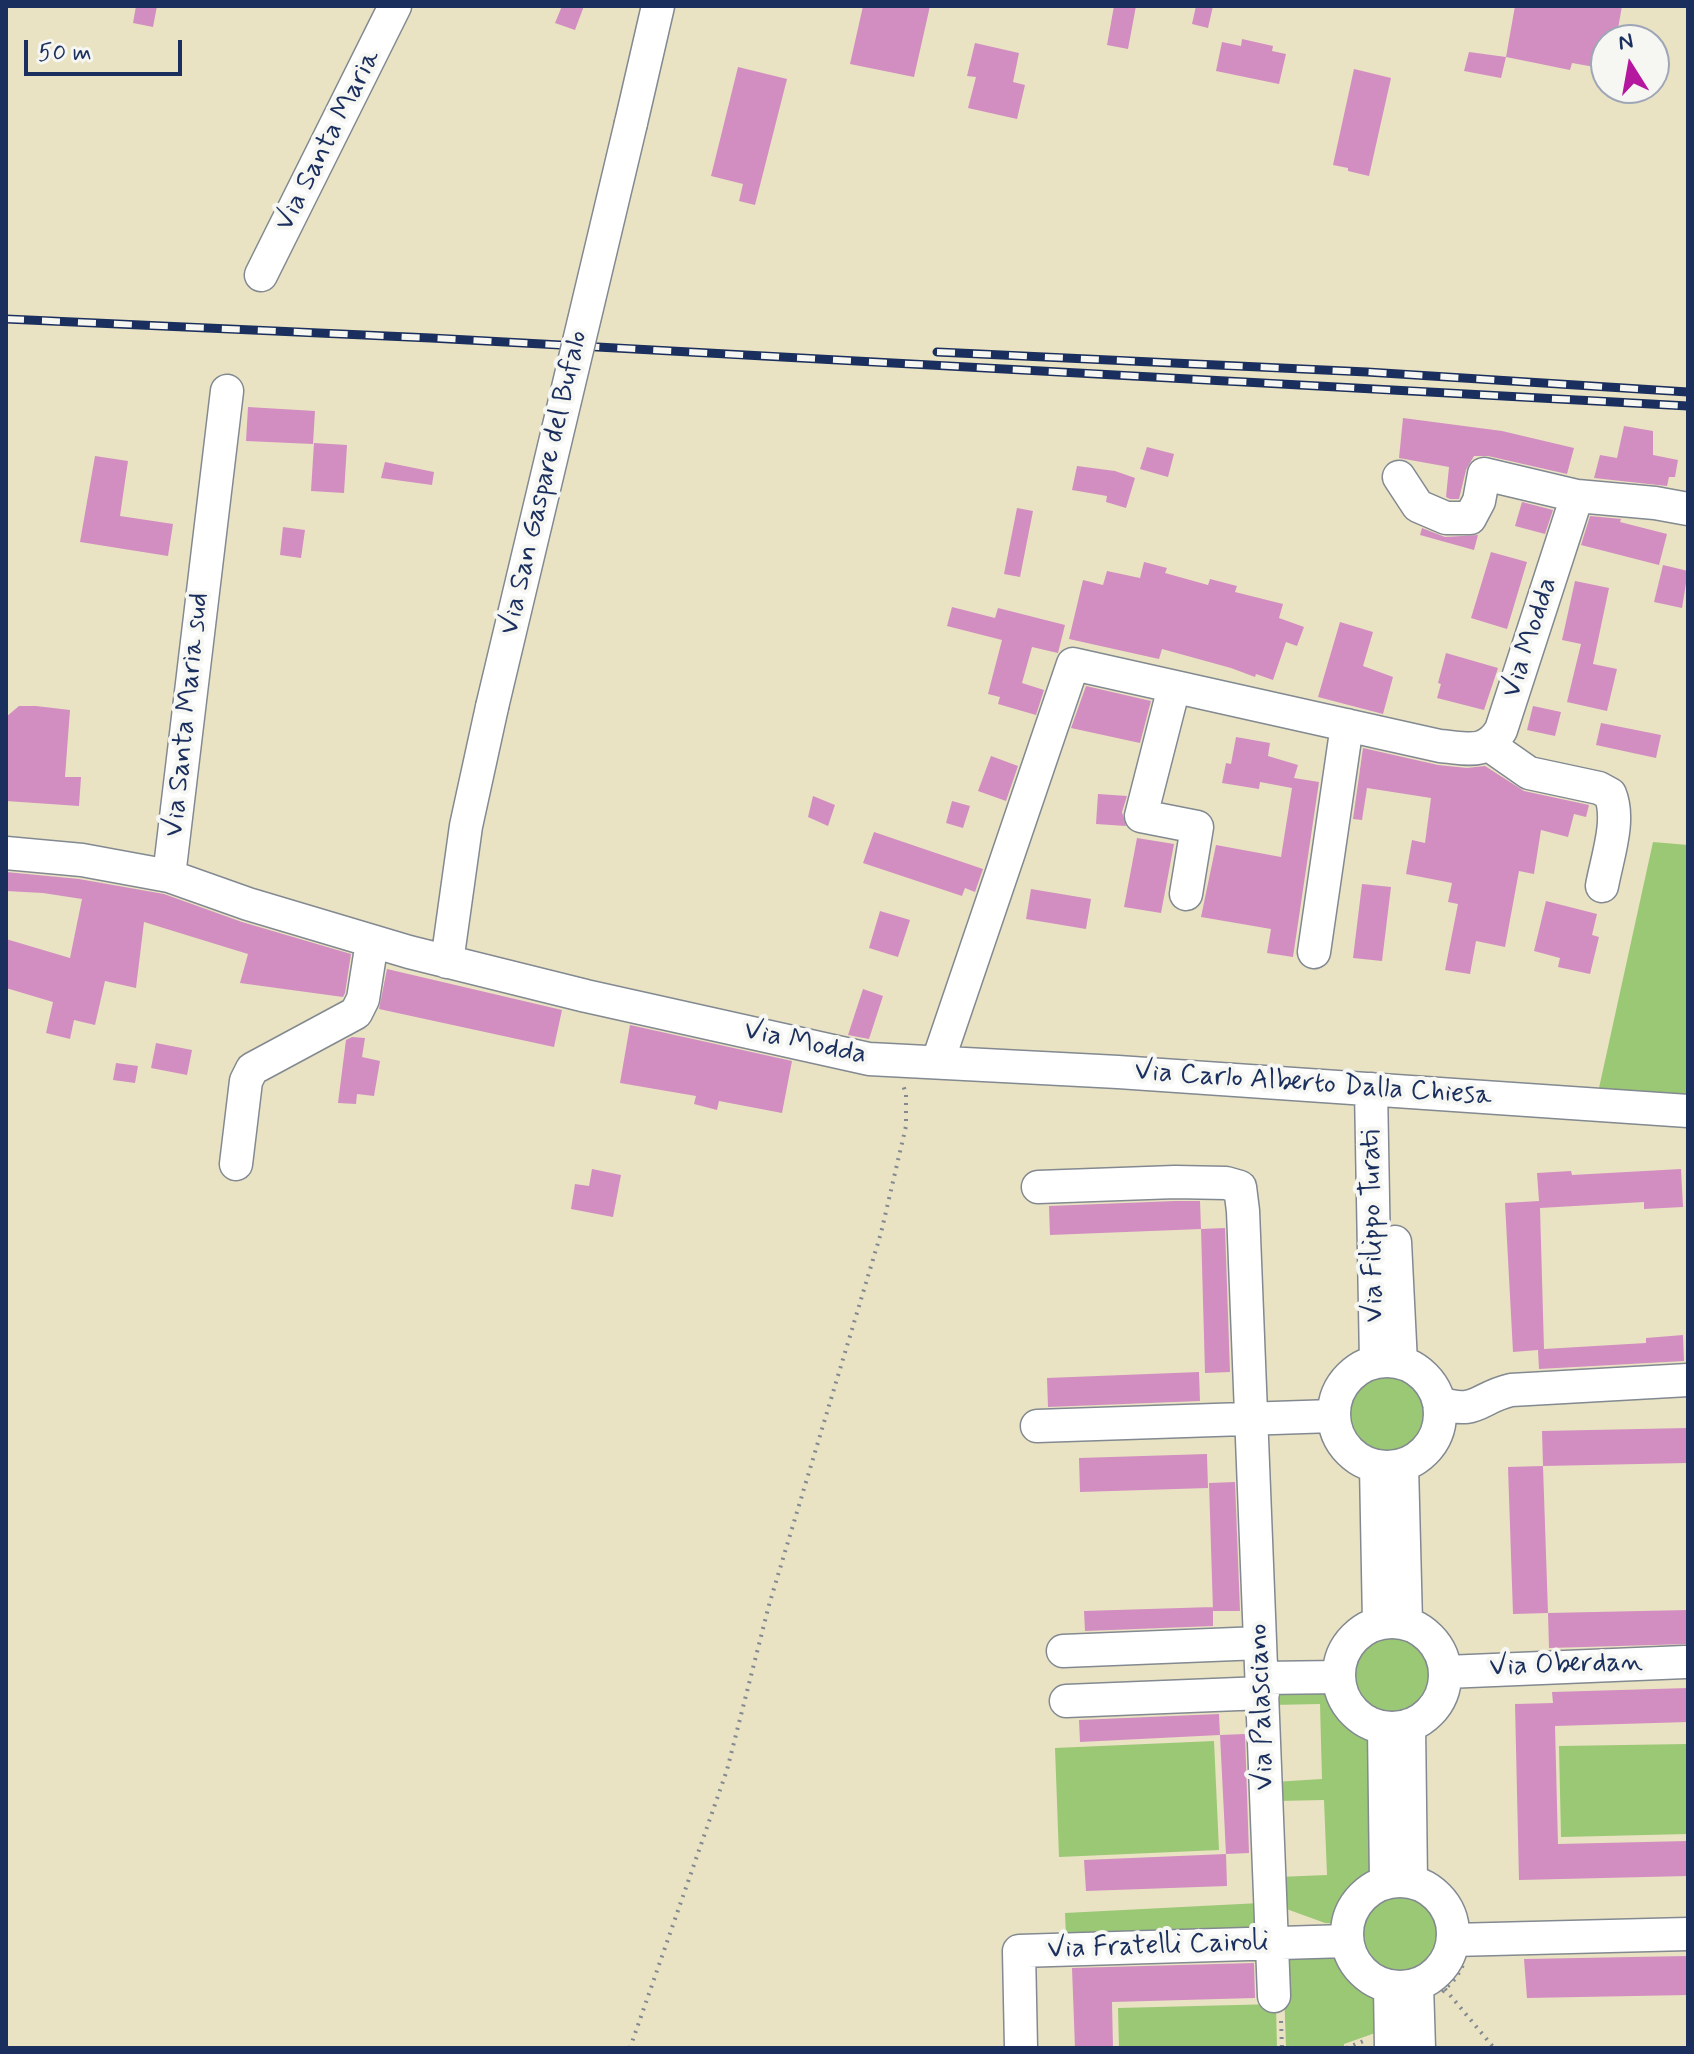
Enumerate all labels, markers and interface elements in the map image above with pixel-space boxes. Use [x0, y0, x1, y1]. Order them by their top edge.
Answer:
scale bar [28, 24, 186, 74]
north arrow [1590, 24, 1670, 104]
text: N [1616, 27, 1636, 58]
text: 50 m [38, 38, 92, 69]
street label: Via Santa Maria [269, 45, 389, 237]
street label: Via San Gaspare del Bufalo [494, 328, 596, 638]
street label: Via Modda [1496, 574, 1566, 702]
street label: Via Santa Maria sud [158, 591, 218, 839]
street label: Via Modda [741, 1015, 869, 1073]
street label: Via Carlo Alberto Dalla Chiesa [1133, 1056, 1493, 1114]
street label: Via Filippo Turati [1356, 1129, 1392, 1323]
street label: Via Palasciano [1243, 1623, 1283, 1791]
street label: Via Oberdan [1489, 1647, 1643, 1685]
street label: Via Fratelli Cairoli [1047, 1926, 1269, 1968]

